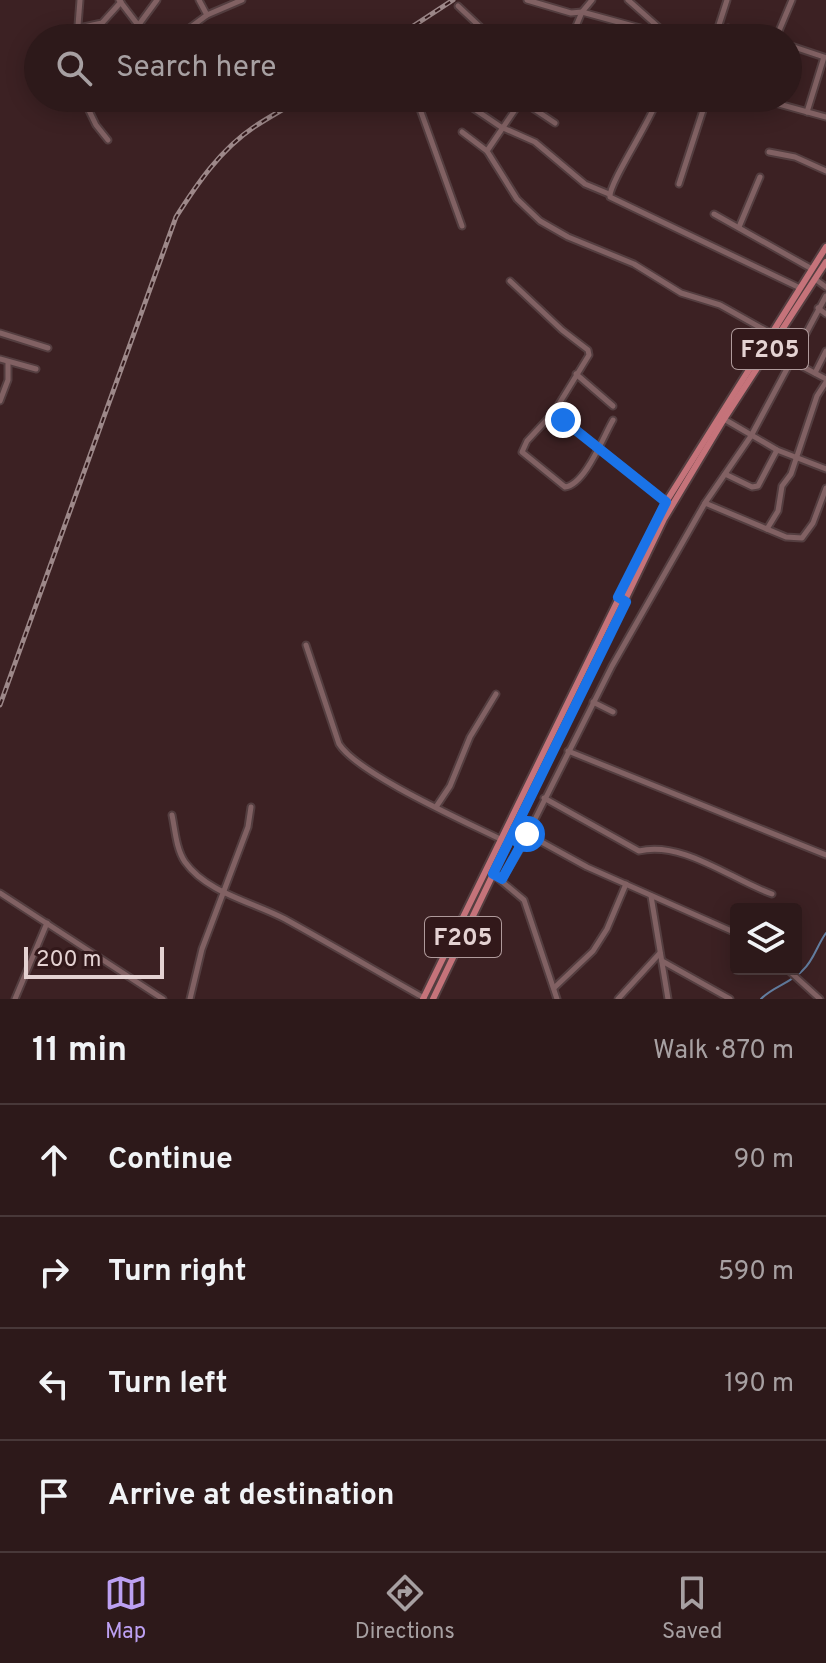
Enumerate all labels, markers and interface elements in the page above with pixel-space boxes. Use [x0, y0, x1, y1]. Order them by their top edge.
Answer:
search box [24, 24, 802, 112]
icon: search [52, 46, 96, 90]
text: Search here [116, 50, 276, 87]
road number: F205 [732, 329, 808, 369]
route end [545, 402, 581, 438]
route start [509, 816, 545, 852]
map controls [730, 903, 802, 975]
button: layers [730, 903, 802, 975]
road number: F205 [425, 917, 501, 957]
scale bar [24, 943, 164, 979]
text: 200 m [36, 947, 101, 974]
text: 11 min [32, 1030, 127, 1073]
text: Walk · 870 m [653, 1035, 794, 1068]
icon: ahead [32, 1138, 76, 1182]
text: Continue [108, 1142, 233, 1179]
text: 90 m [734, 1144, 794, 1177]
icon: right [32, 1250, 76, 1294]
text: Turn right [108, 1254, 246, 1291]
text: 590 m [718, 1256, 794, 1289]
icon: left [32, 1362, 76, 1406]
text: Turn left [108, 1366, 228, 1403]
text: 190 m [724, 1368, 794, 1401]
icon: arrive [32, 1474, 76, 1518]
text: Arrive at destination [108, 1478, 394, 1515]
tab: Map [104, 1571, 148, 1646]
tab: Directions [355, 1571, 455, 1646]
tab: Saved [662, 1571, 722, 1646]

